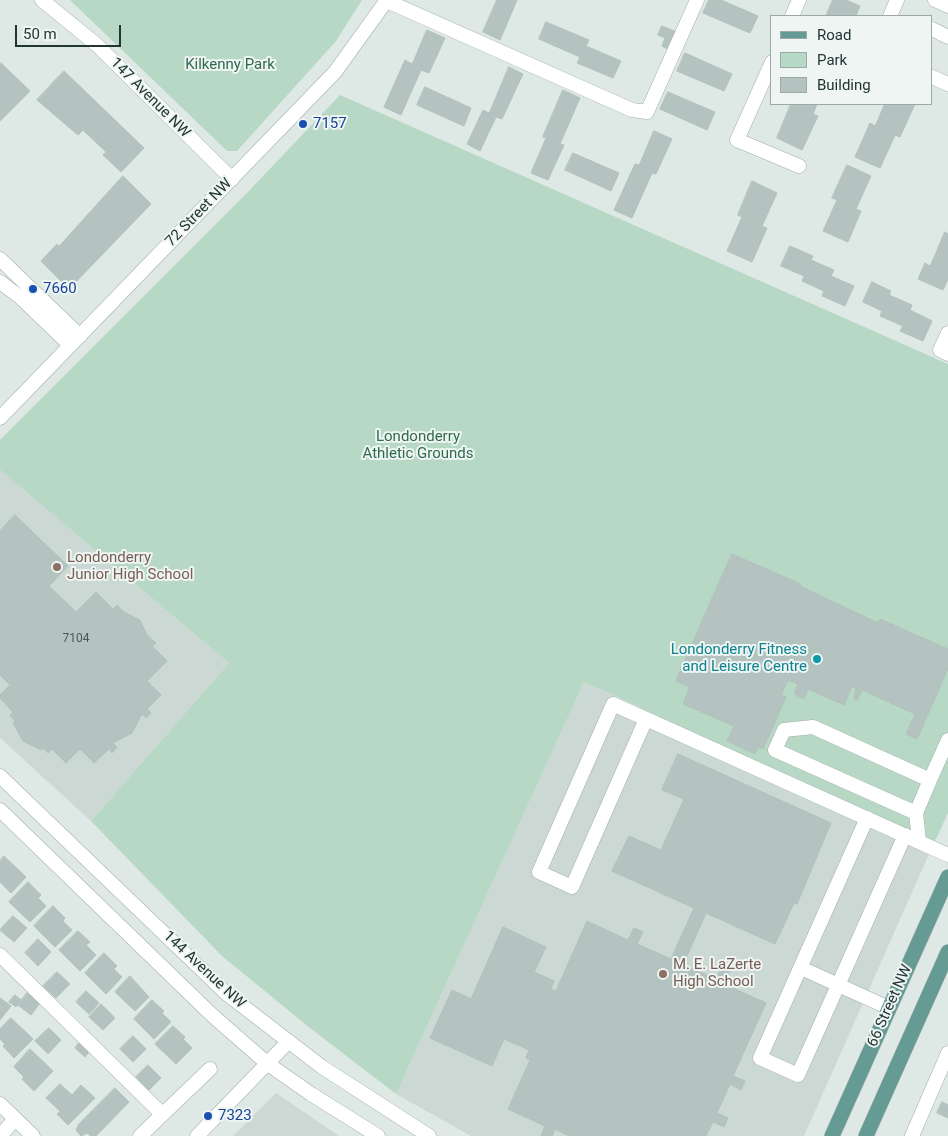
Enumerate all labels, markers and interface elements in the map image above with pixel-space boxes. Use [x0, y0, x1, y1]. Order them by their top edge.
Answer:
scale bar [18, 15, 124, 47]
legend [770, 15, 933, 105]
text: 50 m [23, 25, 57, 43]
text: Road [817, 26, 851, 44]
text: Park [817, 51, 847, 69]
street label: 147 Avenue NW [106, 54, 194, 142]
park label: Kilkenny Park [185, 56, 275, 74]
text: Building [817, 76, 871, 94]
place label: 7157 [313, 115, 347, 133]
marker: 7157 [297, 118, 309, 130]
street label: 72 Street NW [162, 175, 236, 251]
place label: 7660 [43, 280, 77, 298]
marker: 7660 [27, 283, 39, 295]
park label: Londonderry Athletic Grounds [362, 428, 474, 463]
place label: Londonderry Junior High School [67, 549, 193, 584]
marker: Londonderry Junior High School [51, 561, 63, 573]
house number: 7104 [63, 632, 89, 646]
place label: Londonderry Fitness and Leisure Centre [671, 641, 807, 676]
marker: Londonderry Fitness and Leisure Centre [811, 653, 823, 665]
street label: 144 Avenue NW [159, 927, 249, 1013]
place label: M. E. LaZerte High School [673, 956, 761, 991]
street label: 66 Street NW [864, 962, 916, 1050]
marker: M. E. LaZerte High School [657, 968, 669, 980]
place label: 7323 [218, 1107, 252, 1125]
marker: 7323 [202, 1110, 214, 1122]

